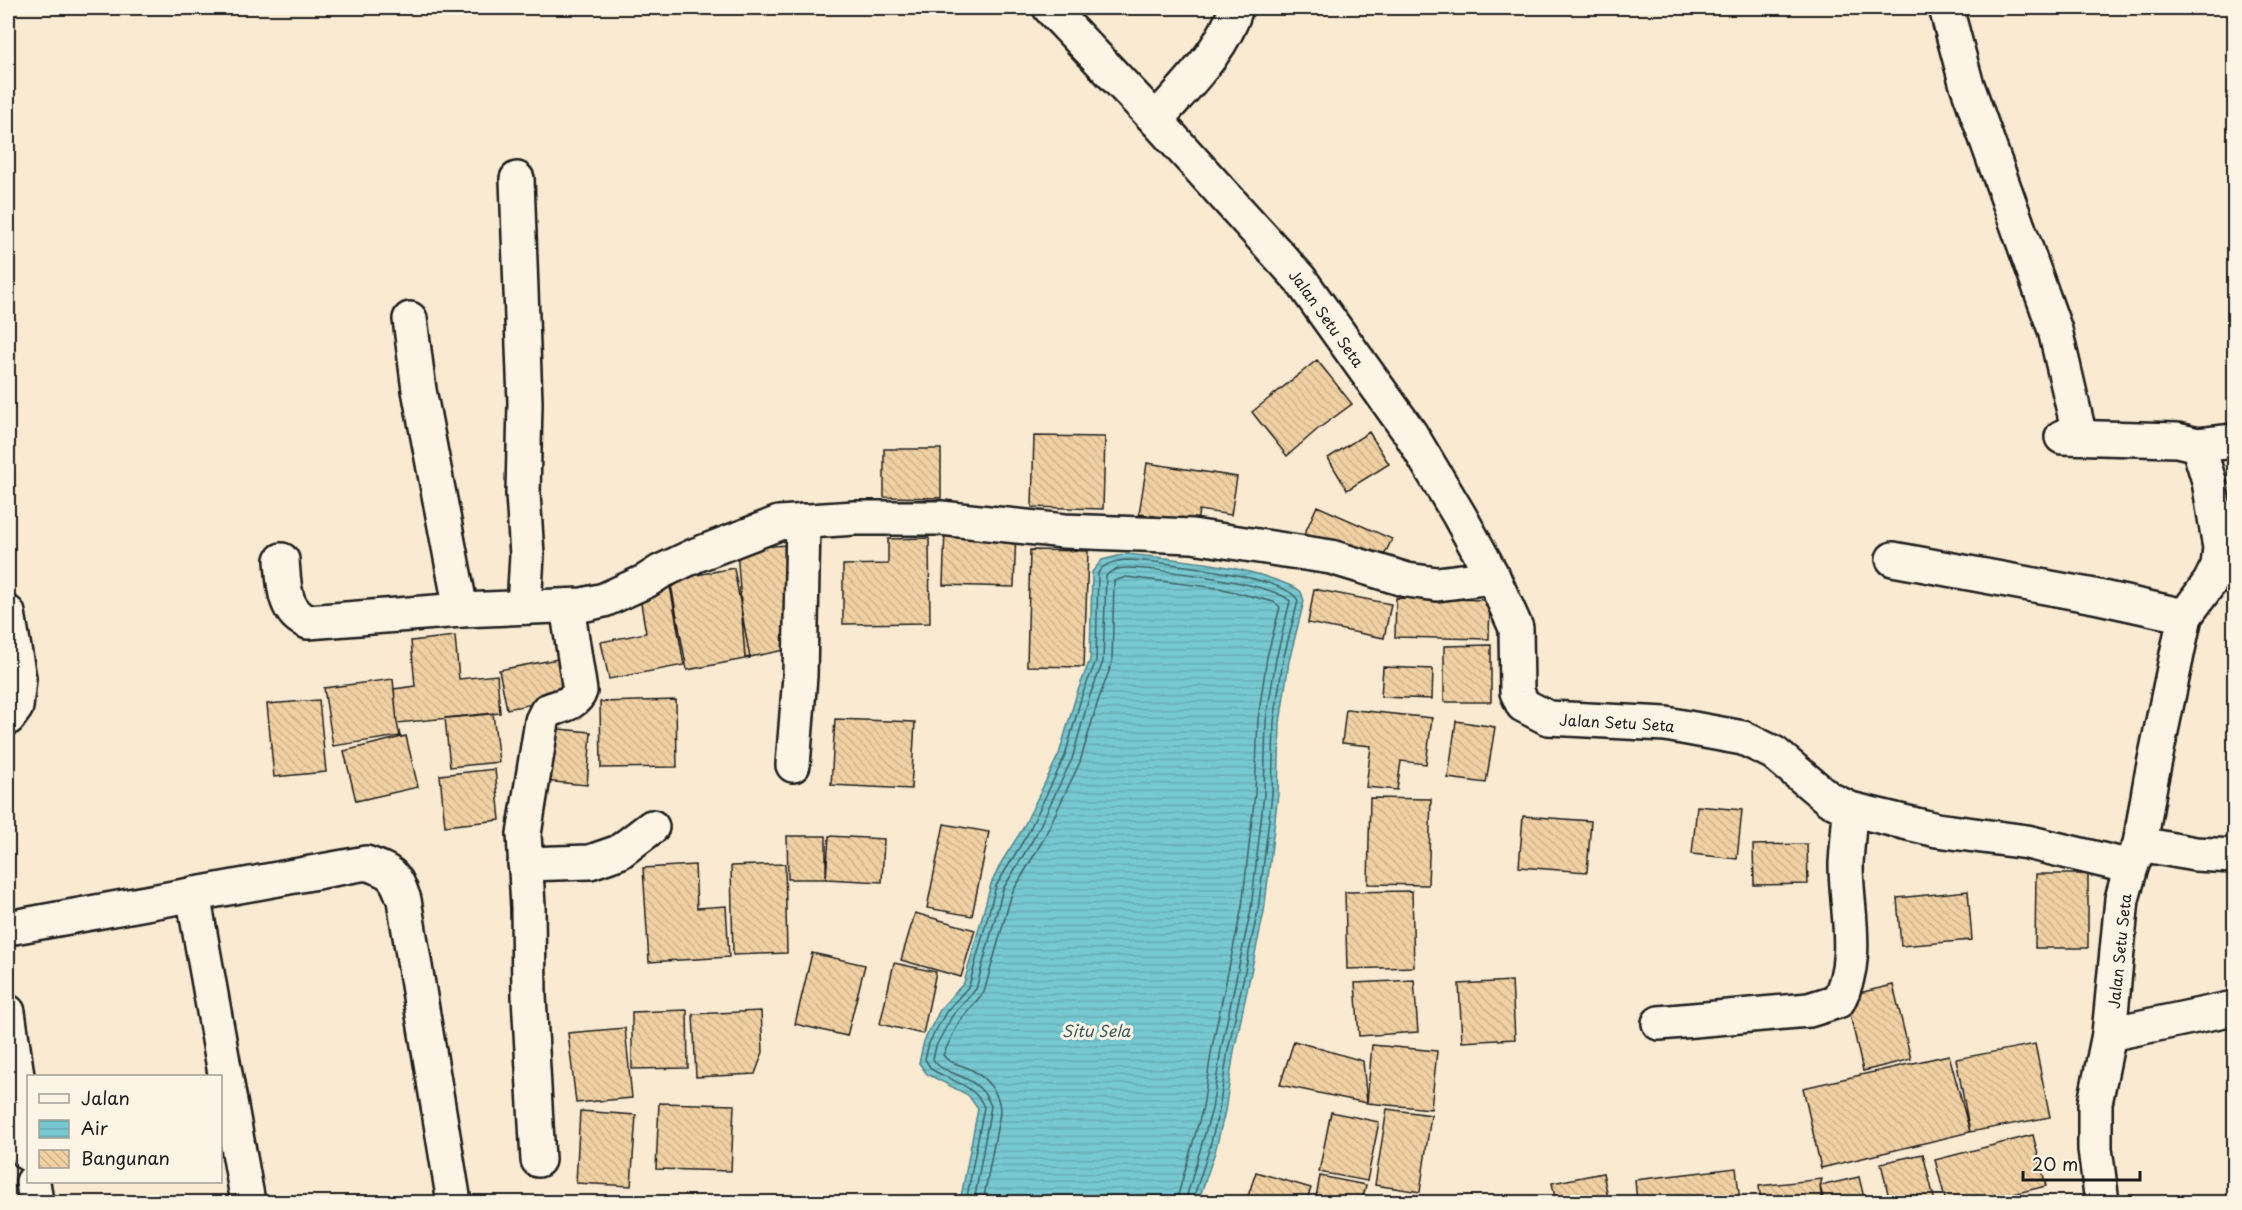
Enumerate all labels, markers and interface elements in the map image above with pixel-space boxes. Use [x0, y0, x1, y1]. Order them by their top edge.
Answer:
street label: Jalan Setu Seta [1284, 263, 1371, 372]
street label: Jalan Setu Seta [1559, 707, 1678, 737]
street label: Jalan Setu Seta [2102, 892, 2137, 1010]
water label: Situ Sela [1062, 1018, 1131, 1042]
legend [27, 1075, 222, 1183]
text: Jalan [81, 1084, 130, 1111]
text: Air [81, 1114, 109, 1141]
text: Bangunan [81, 1144, 170, 1171]
scale bar [2023, 1144, 2140, 1182]
text: 20 m [2032, 1150, 2078, 1177]

